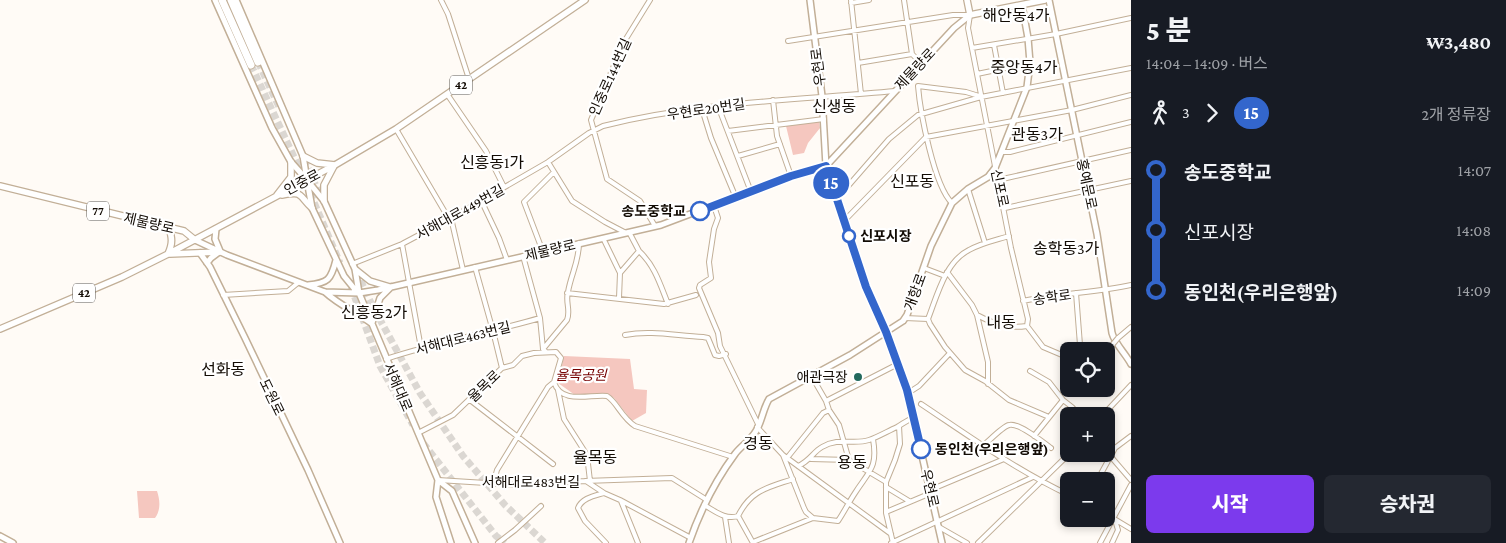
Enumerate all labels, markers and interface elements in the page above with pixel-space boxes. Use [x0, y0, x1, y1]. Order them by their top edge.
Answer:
district label: 해안동4가 [982, 7, 1050, 24]
text: 5 분 [1146, 15, 1191, 46]
text: ₩3,480 [1426, 32, 1491, 53]
street label: 인중로144번길 [586, 36, 634, 118]
street label: 제물량로 [892, 45, 938, 93]
street label: 우현로 [808, 47, 828, 87]
text: 14:04 – 14:09 · 버스 [1146, 55, 1268, 72]
district label: 중앙동4가 [990, 59, 1058, 76]
road number: 42 [450, 76, 472, 94]
street label: 우현로20번길 [666, 96, 746, 122]
district label: 신생동 [812, 98, 856, 115]
icon: walk [1146, 99, 1174, 127]
icon: forward [1198, 99, 1226, 127]
text: 15 [1244, 103, 1259, 123]
text: 3 [1182, 104, 1190, 121]
text: 2개 정류장 [1421, 106, 1491, 123]
district label: 관동3가 [1011, 126, 1063, 143]
district label: 신흥동1가 [460, 154, 524, 171]
street label: 홍예문로 [1074, 157, 1100, 211]
text: 송도중학교 [1184, 162, 1271, 183]
text: 14:07 [1458, 162, 1491, 179]
street label: 인중로 [281, 166, 323, 198]
line badge: 15 [808, 167, 854, 199]
street label: 신포로 [988, 167, 1012, 209]
text: 15 [823, 173, 839, 193]
district label: 신포동 [890, 173, 934, 190]
street label: 서해대로449번길 [413, 181, 507, 243]
marker: 송도중학교 [690, 201, 710, 221]
road number: 77 [87, 202, 109, 220]
place label: 송도중학교 [622, 203, 686, 219]
street label: 제물량로 [122, 209, 176, 237]
text: 신포시장 [1184, 222, 1254, 243]
text: 14:08 [1456, 222, 1491, 239]
place label: 신포시장 [860, 228, 912, 244]
marker: 신포시장 [842, 229, 856, 243]
street label: 제물량로 [523, 236, 577, 264]
district label: 송학동3가 [1033, 240, 1100, 257]
street label: 개항로 [901, 271, 929, 313]
text: 동인천(우리은행앞) [1184, 282, 1338, 303]
text: 14:09 [1457, 282, 1491, 299]
road number: 42 [73, 284, 95, 302]
street label: 송학로 [1032, 286, 1072, 308]
district label: 신흥동2가 [341, 304, 408, 321]
district label: 내동 [986, 314, 1016, 331]
street label: 서해대로463번길 [414, 318, 512, 358]
map controls [1060, 342, 1115, 527]
button: locate [1060, 342, 1115, 397]
street label: 서해대로 [381, 360, 415, 414]
district label: 선화동 [201, 361, 245, 378]
street label: 율목로 [465, 367, 504, 405]
park label: 율목공원 [555, 367, 608, 383]
place label: 애관극장 [796, 369, 848, 385]
marker: 애관극장 [852, 371, 864, 383]
street label: 도원로 [256, 376, 288, 418]
button: + [1060, 407, 1115, 462]
district label: 경동 [743, 435, 773, 452]
marker: 동인천(우리은행앞) [911, 439, 931, 459]
place label: 동인천(우리은행앞) [935, 441, 1049, 458]
district label: 율목동 [573, 449, 617, 466]
district label: 용동 [837, 454, 867, 471]
street label: 우현로 [918, 467, 942, 509]
button: − [1060, 472, 1115, 527]
street label: 서해대로483번길 [482, 474, 580, 490]
button: 시작 [1146, 475, 1314, 533]
button: 승차권 [1324, 475, 1491, 533]

